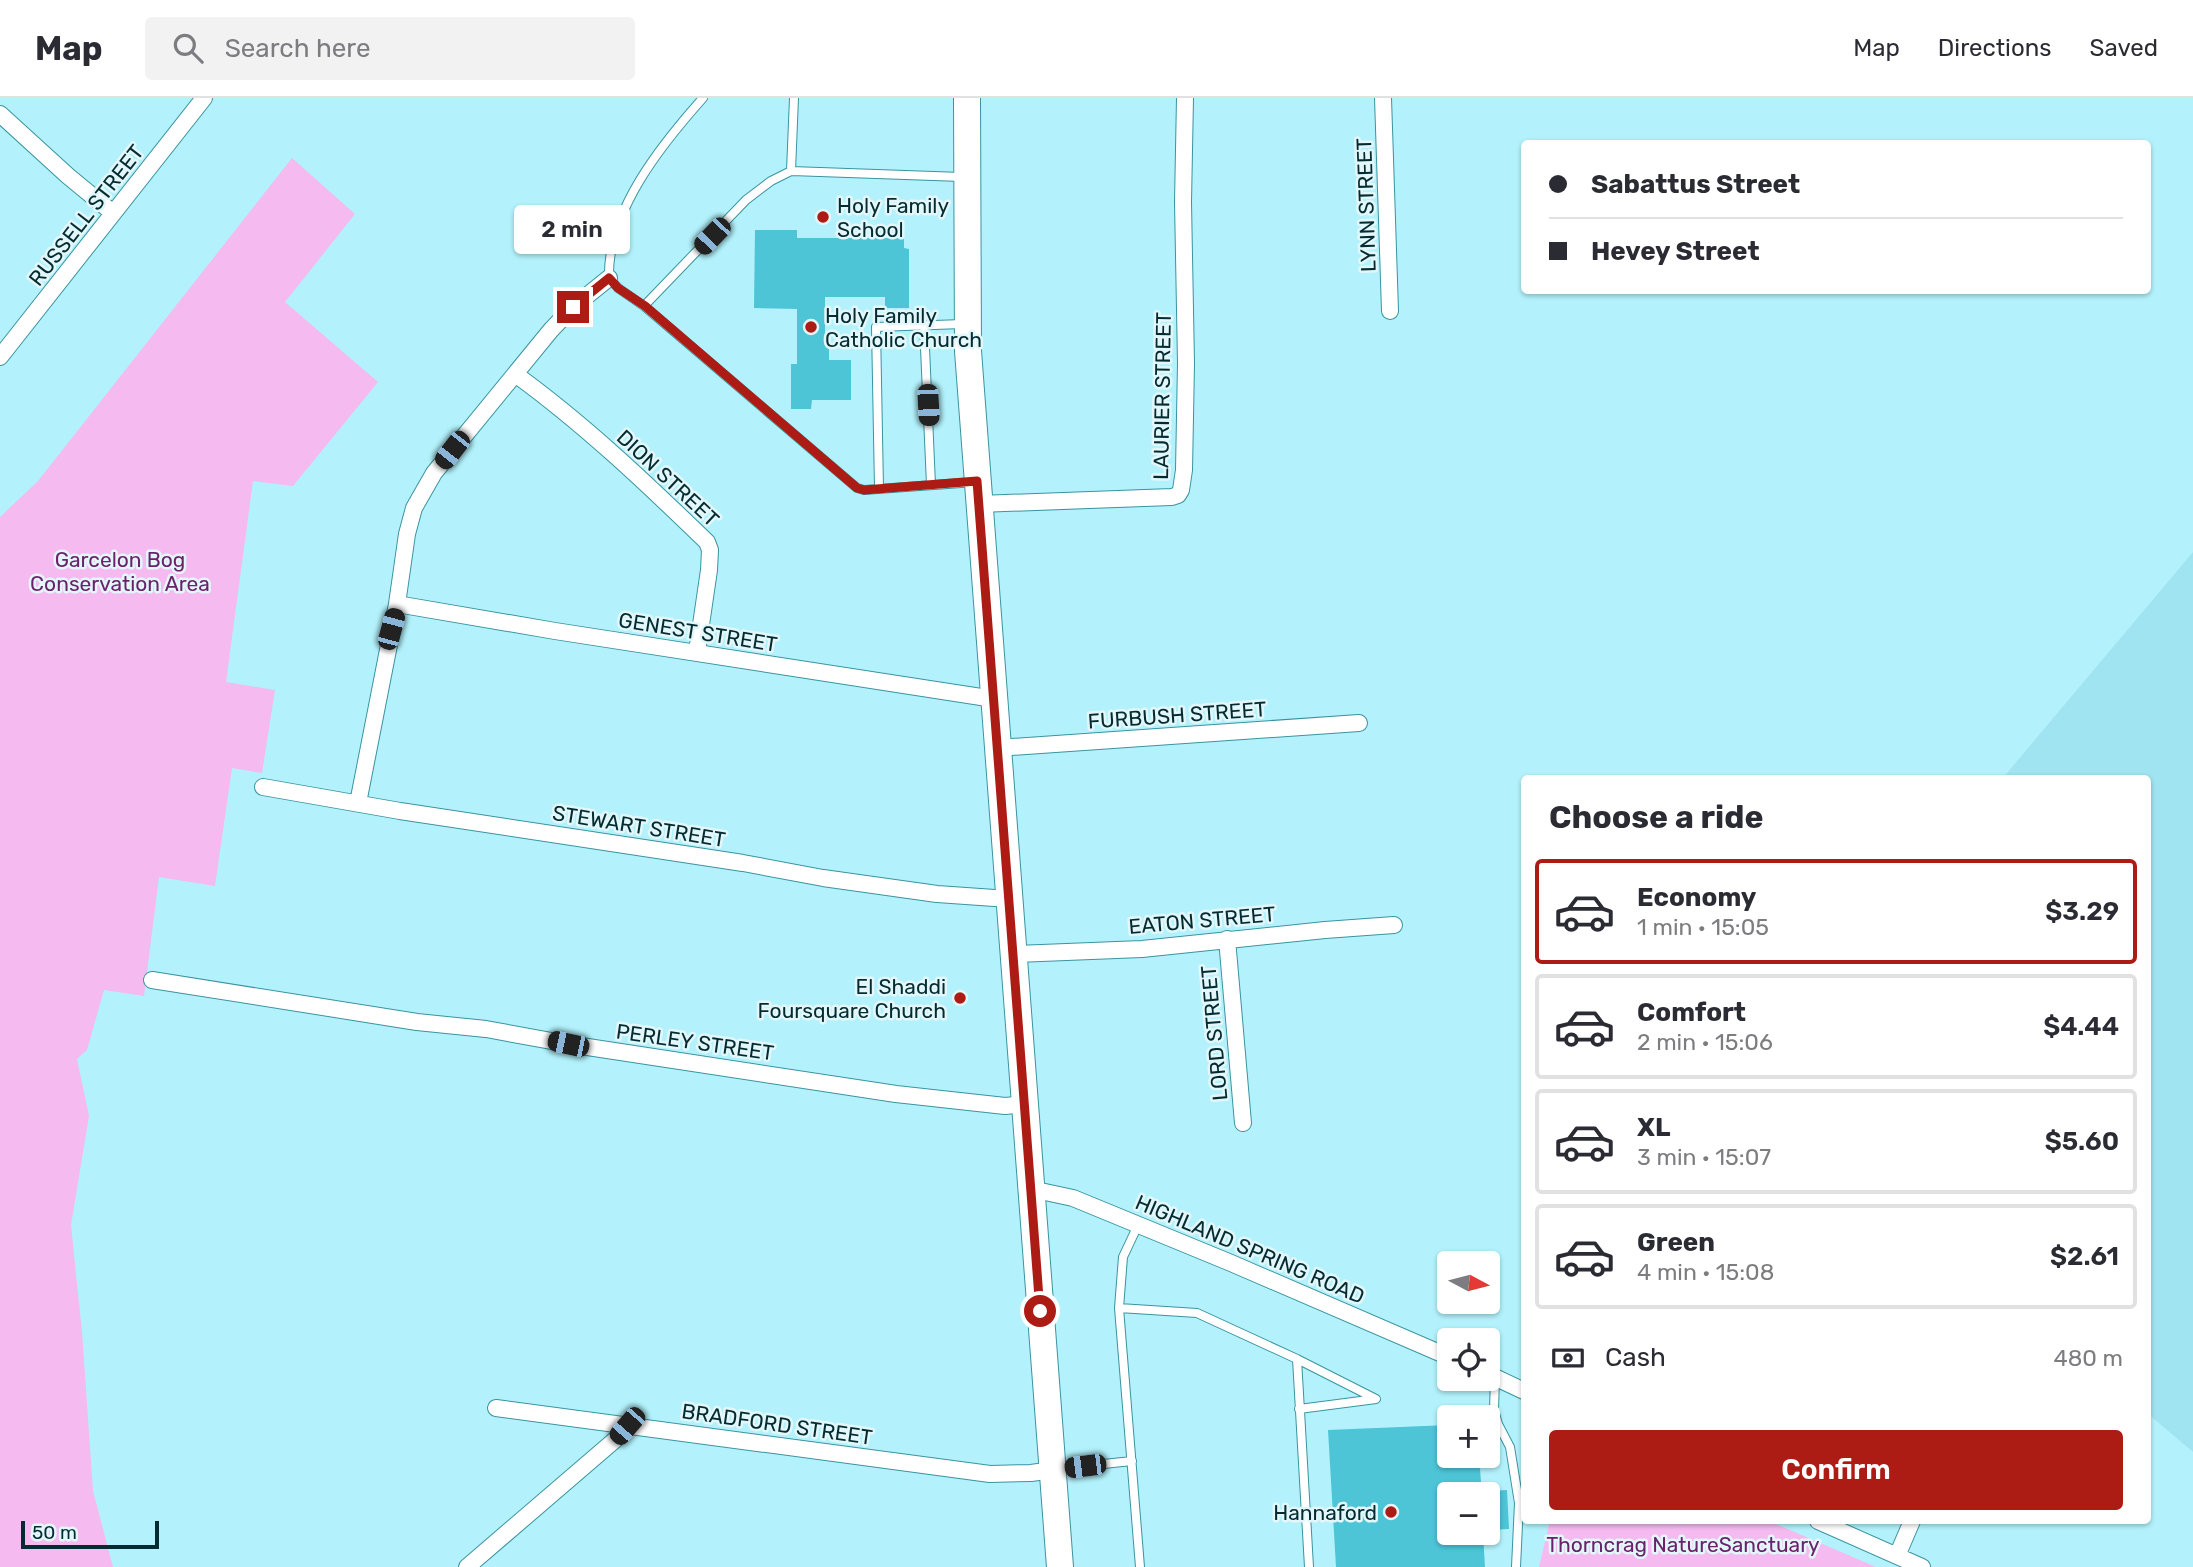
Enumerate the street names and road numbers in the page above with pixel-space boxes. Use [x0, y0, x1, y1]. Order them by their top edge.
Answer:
street label: LYNN STREET [1351, 138, 1381, 272]
street label: RUSSELL STREET [23, 140, 149, 290]
street label: LAURIER STREET [1148, 312, 1176, 480]
street label: DION STREET [612, 424, 724, 532]
street label: GENEST STREET [617, 607, 779, 657]
street label: FURBUSH STREET [1087, 696, 1267, 734]
street label: STEWART STREET [551, 800, 727, 852]
street label: EATON STREET [1127, 901, 1277, 939]
street label: LORD STREET [1196, 964, 1232, 1102]
street label: PERLEY STREET [615, 1019, 775, 1065]
street label: HIGHLAND SPRING ROAD [1132, 1189, 1368, 1309]
street label: BRADFORD STREET [680, 1398, 874, 1450]

